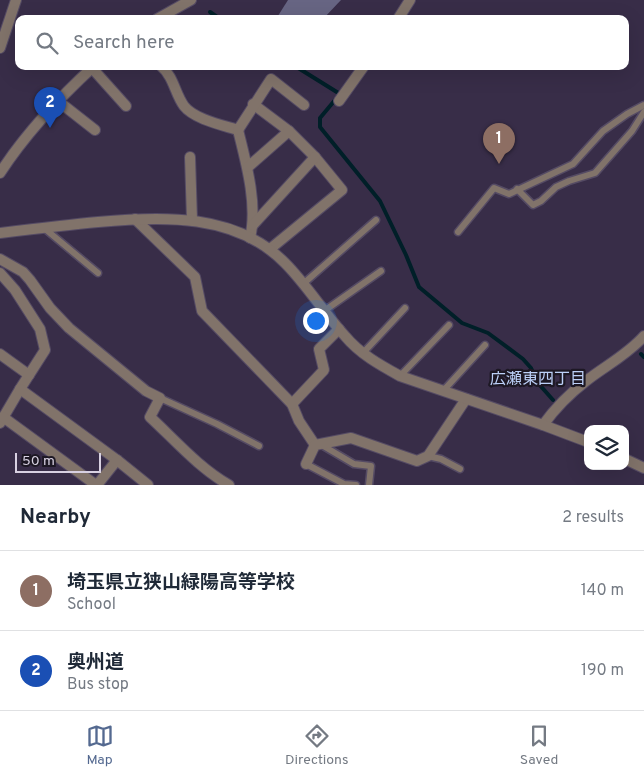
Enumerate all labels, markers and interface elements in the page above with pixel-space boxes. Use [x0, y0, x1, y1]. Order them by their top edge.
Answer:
search box [15, 15, 629, 70]
icon: search [33, 29, 61, 57]
text: Search here [73, 31, 175, 55]
pin: 2 [34, 87, 66, 128]
pin: 1 [483, 123, 515, 164]
your location [303, 308, 329, 334]
district label: 広瀬東四丁目 [490, 370, 586, 390]
map controls [584, 425, 629, 470]
button: layers [584, 425, 629, 470]
scale bar [15, 450, 101, 473]
text: 50 m [22, 453, 55, 470]
text: Nearby [20, 504, 91, 531]
text: 2 results [562, 508, 624, 528]
text: 埼玉県立狭山緑陽高等学校 [67, 571, 295, 595]
text: 1 [33, 581, 39, 601]
text: 140 m [581, 581, 624, 601]
text: School [67, 595, 116, 615]
text: 奥州道 [67, 651, 124, 675]
text: 2 [31, 661, 41, 681]
text: 190 m [581, 661, 624, 681]
text: Bus stop [67, 675, 129, 695]
tab: Map [86, 722, 114, 769]
tab: Directions [285, 722, 349, 769]
tab: Saved [520, 722, 558, 769]

